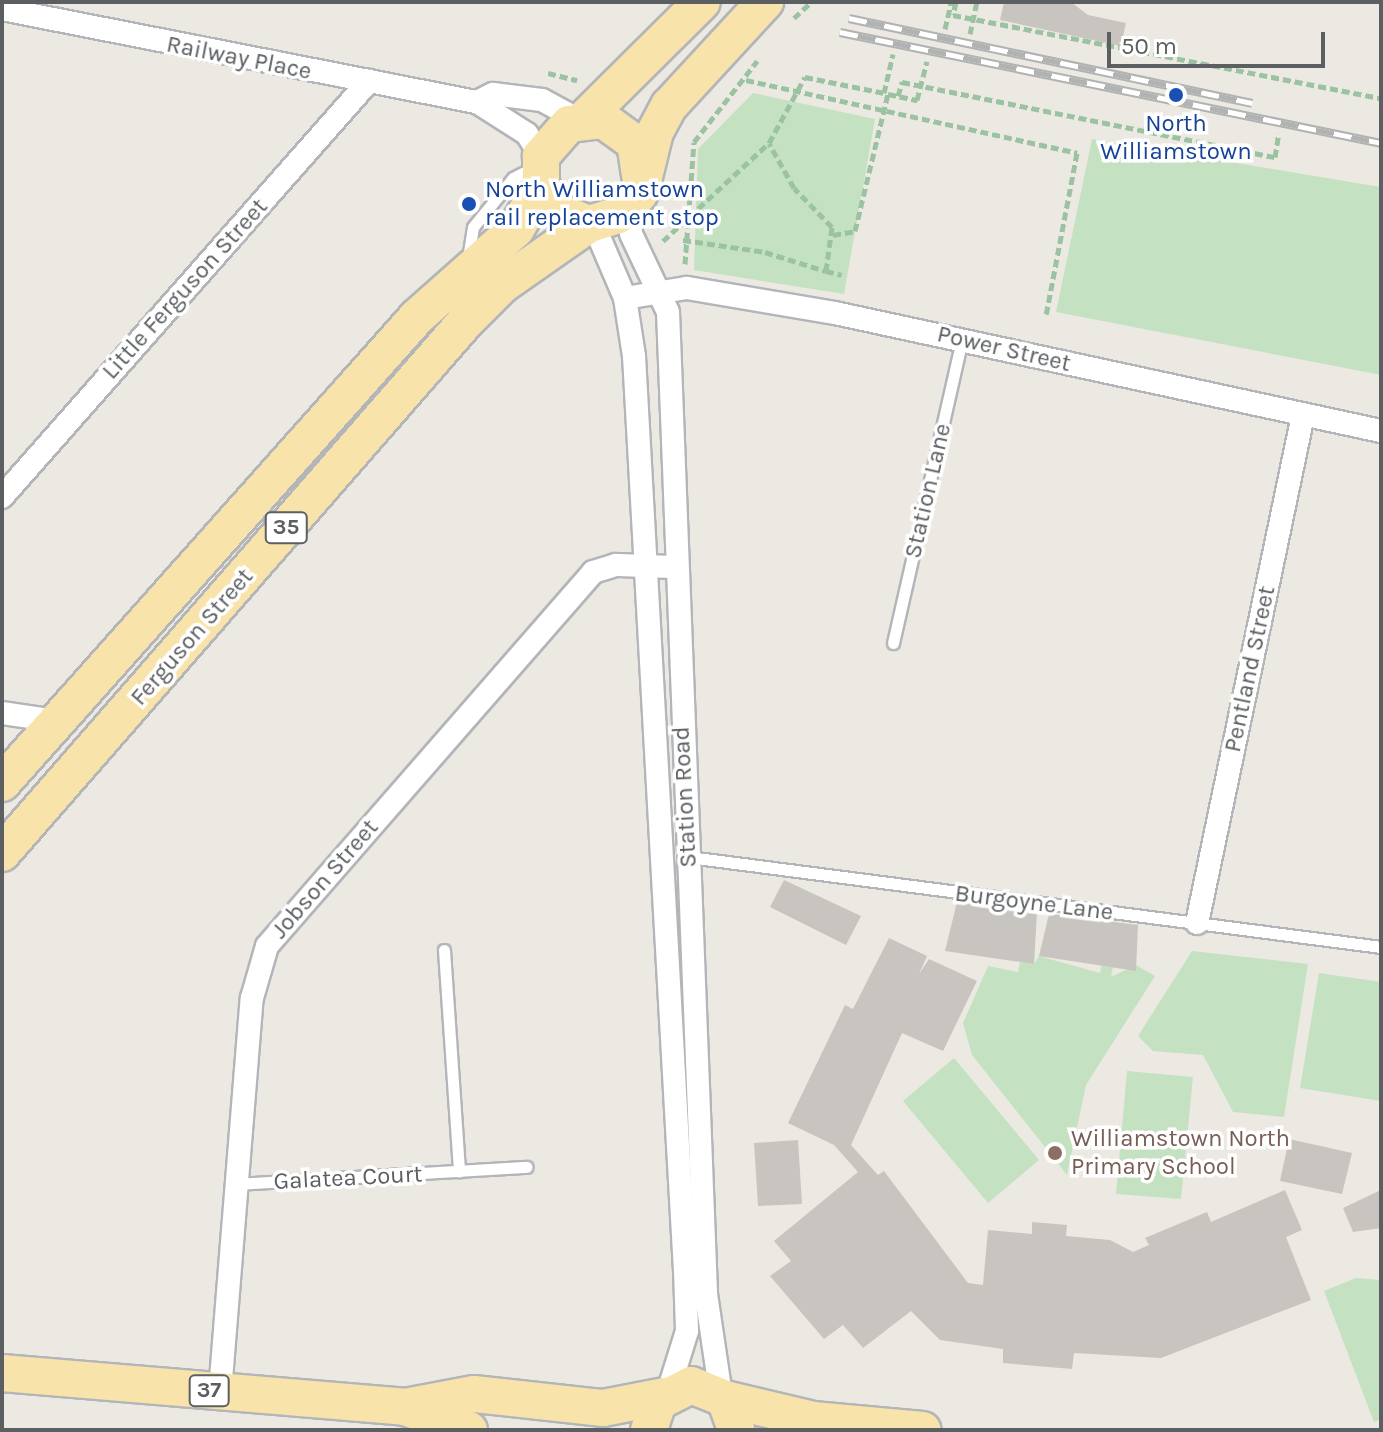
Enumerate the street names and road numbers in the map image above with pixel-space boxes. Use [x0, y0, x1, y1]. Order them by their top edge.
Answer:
street label: Railway Place [164, 30, 314, 86]
street label: Little Ferguson Street [96, 193, 274, 385]
street label: Power Street [934, 320, 1074, 378]
street label: Station Lane [899, 421, 957, 561]
road number: 35 [264, 510, 308, 546]
street label: Ferguson Street [125, 562, 259, 712]
street label: Pentland Street [1218, 583, 1282, 755]
street label: Station Road [667, 726, 703, 868]
street label: Jobson Street [265, 813, 385, 945]
street label: Burgoyne Lane [953, 879, 1115, 927]
street label: Galatea Court [273, 1160, 423, 1196]
road number: 37 [187, 1373, 231, 1409]

